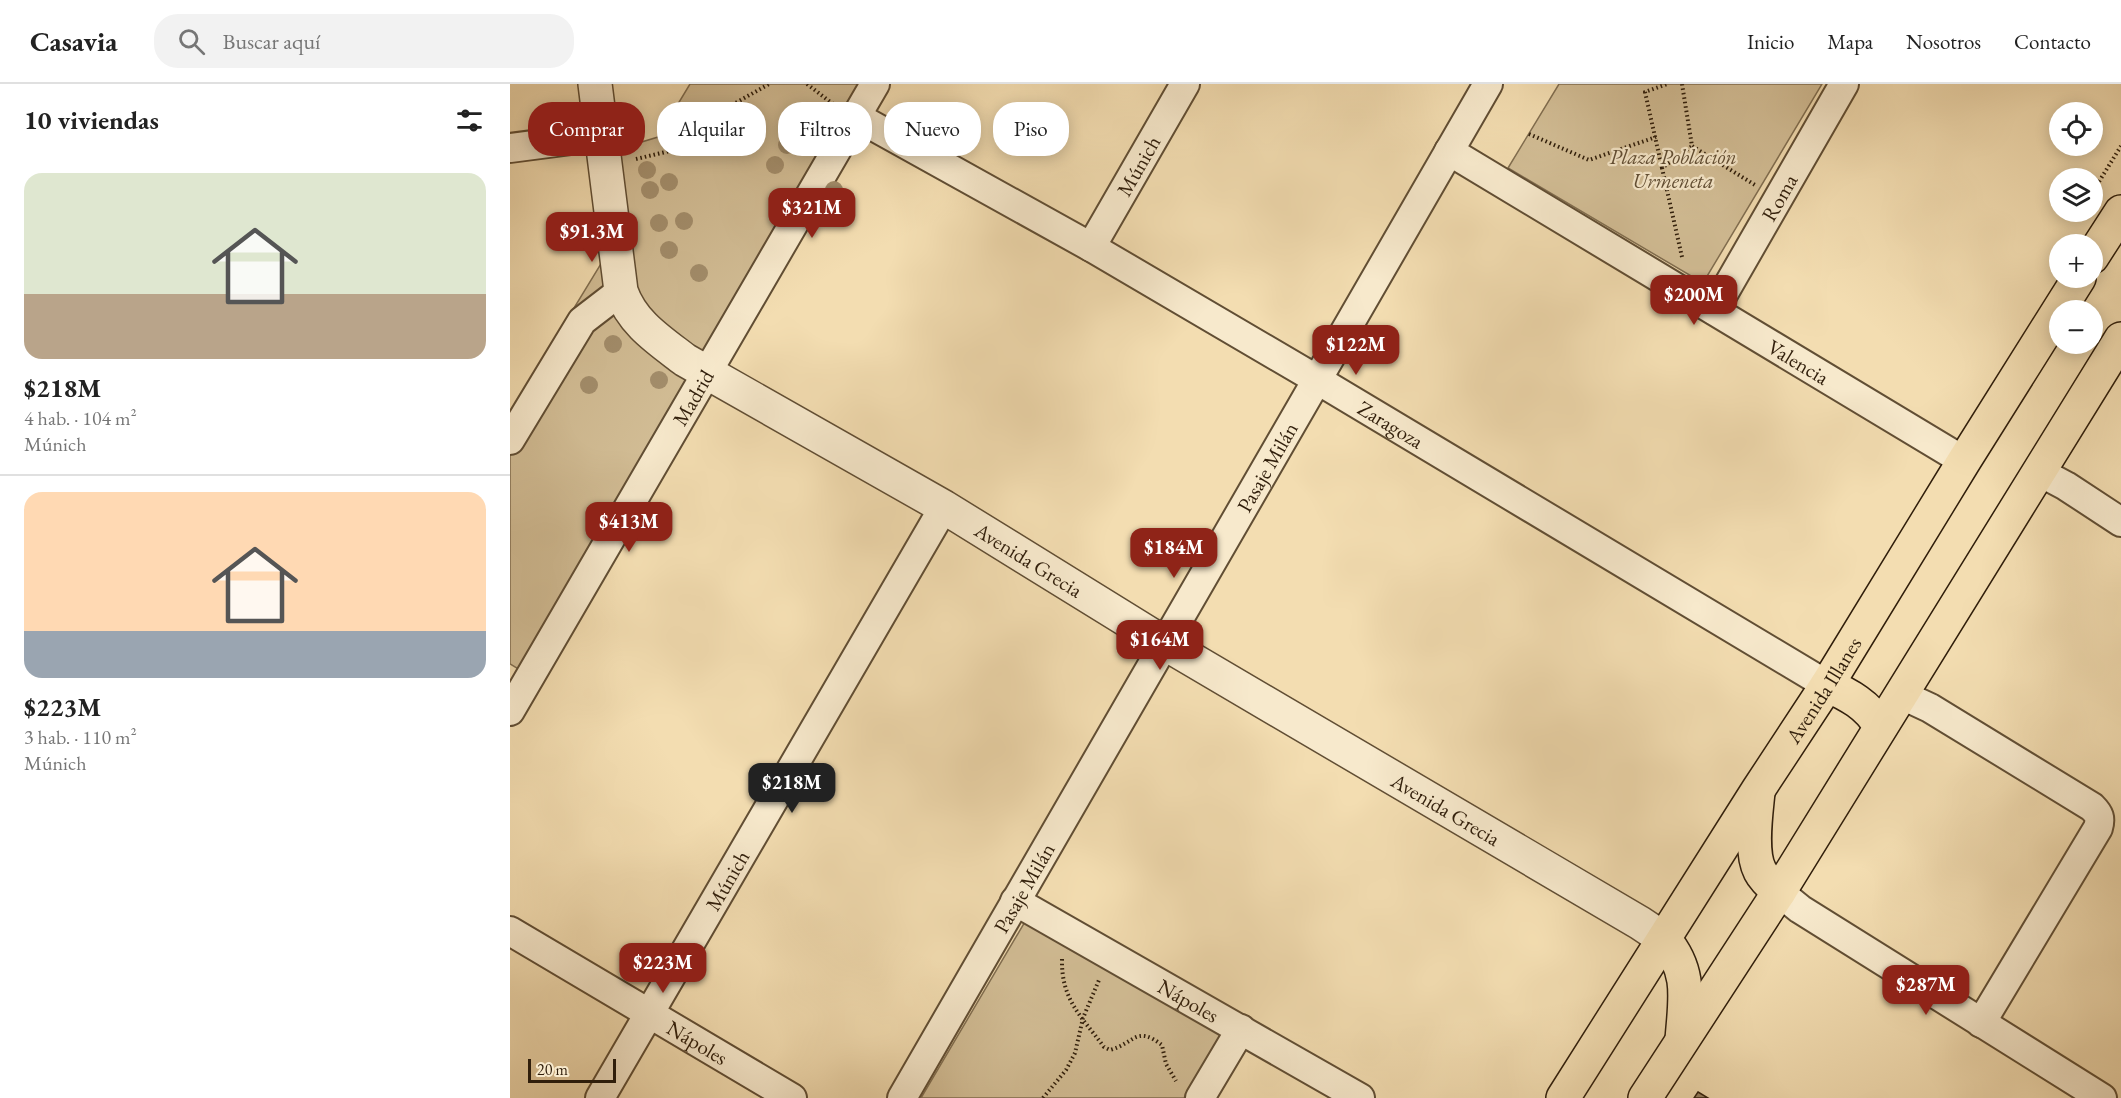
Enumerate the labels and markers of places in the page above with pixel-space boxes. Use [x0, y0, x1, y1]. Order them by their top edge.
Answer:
pin: $321M [770, 188, 854, 239]
pin: $91.3M [543, 212, 641, 263]
pin: $200M [1652, 275, 1736, 326]
pin: $122M [1314, 325, 1398, 376]
pin: $413M [587, 502, 671, 553]
pin: $184M [1132, 528, 1216, 579]
pin: $164M [1118, 620, 1202, 671]
pin: $218M [750, 763, 834, 814]
pin: $223M [621, 943, 705, 994]
pin: $287M [1884, 965, 1968, 1016]

